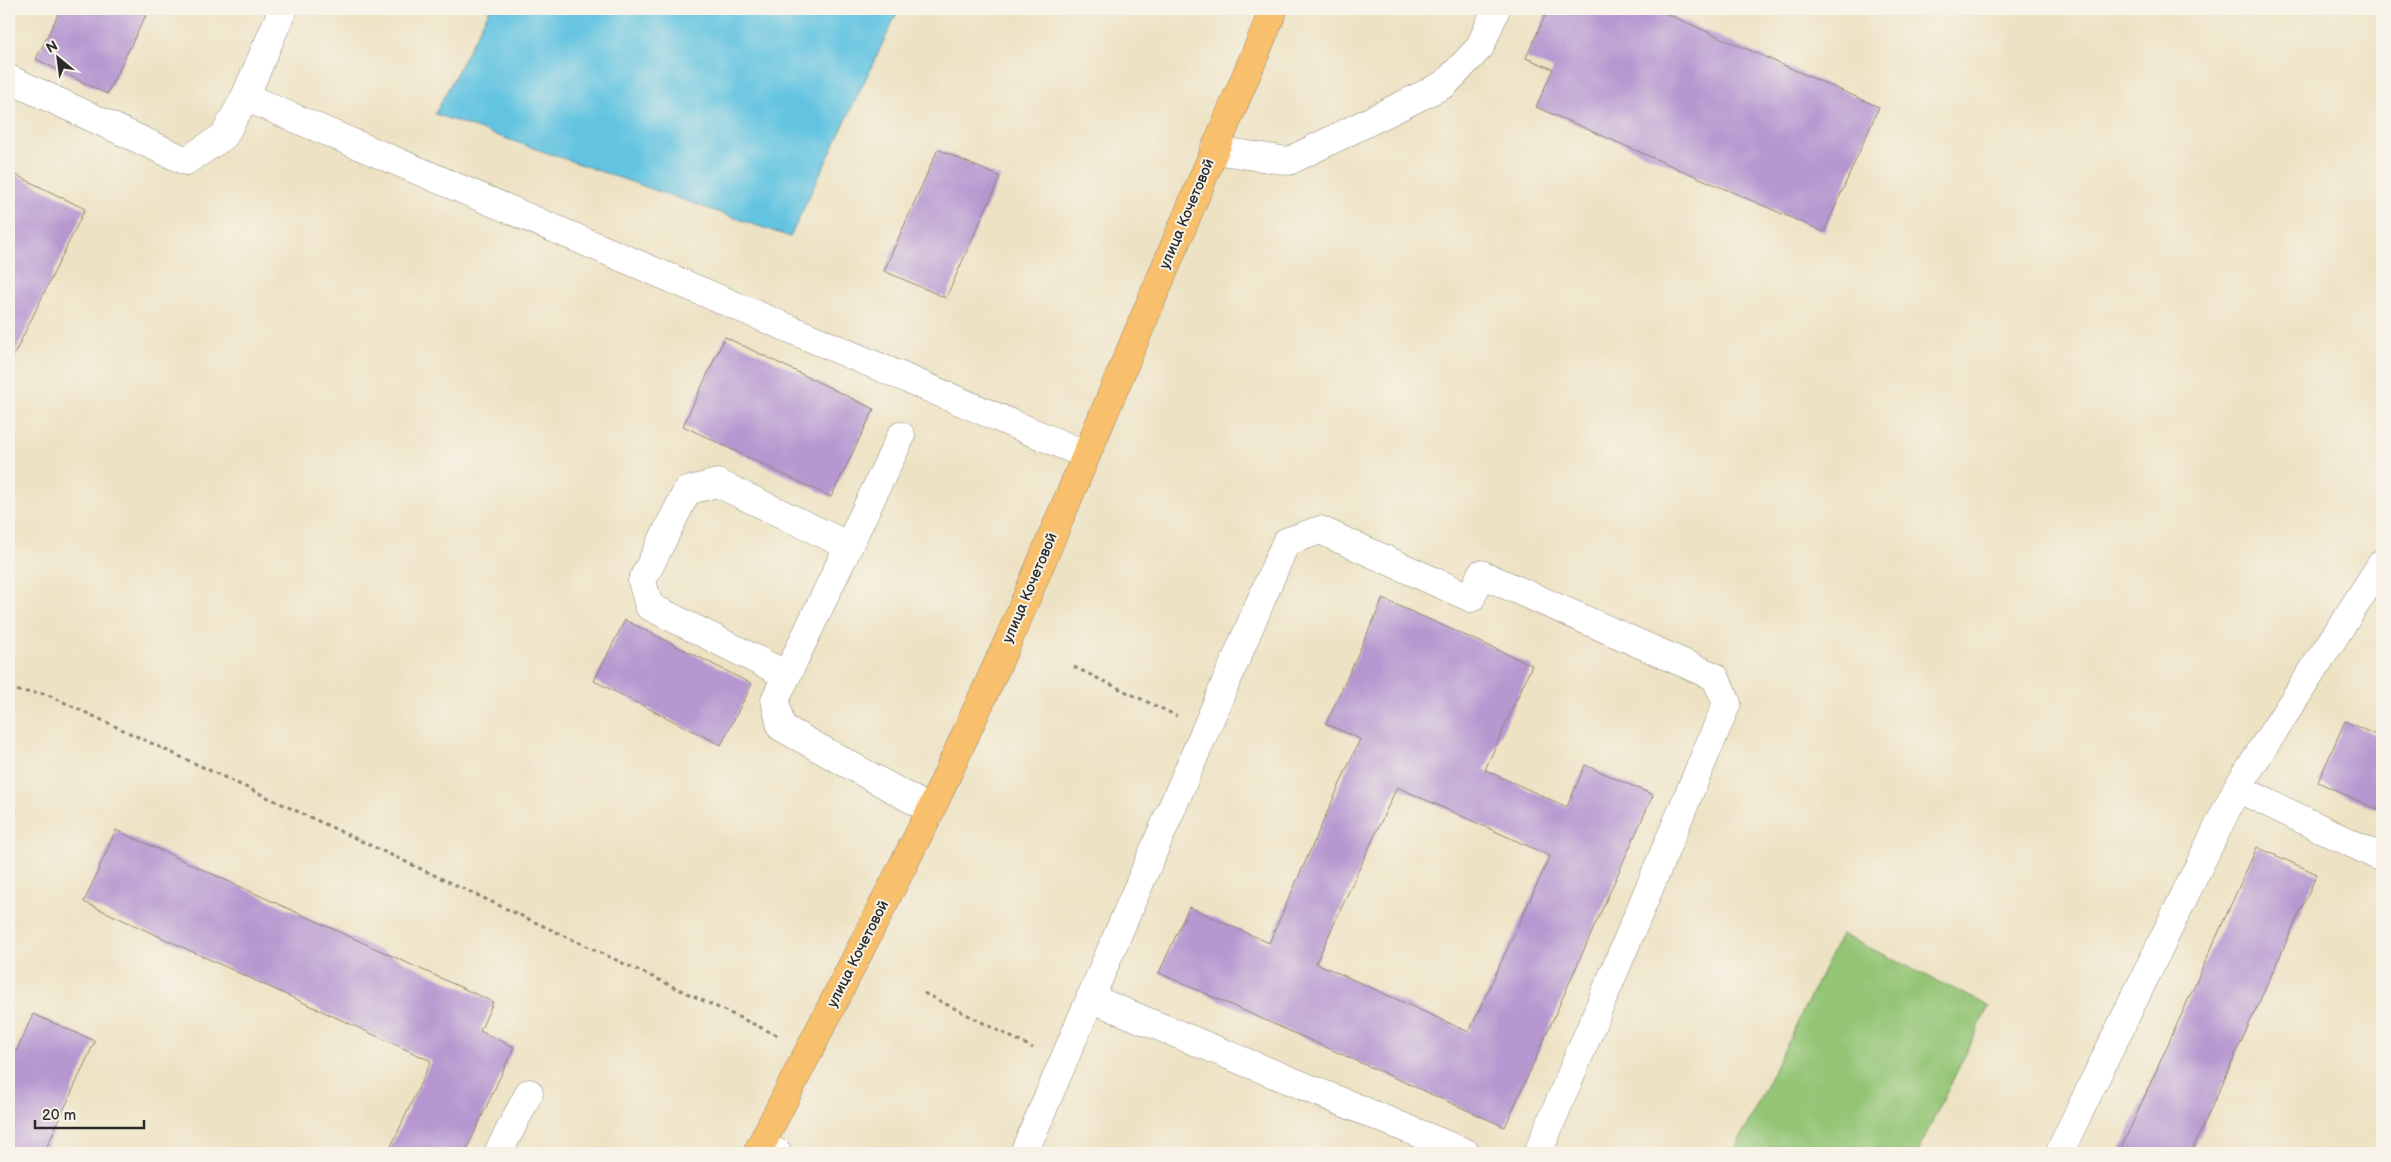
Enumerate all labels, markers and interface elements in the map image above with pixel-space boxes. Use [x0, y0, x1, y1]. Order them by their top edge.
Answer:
north arrow [32, 32, 82, 82]
text: N [43, 37, 61, 57]
street label: улица Кочетовой [1155, 156, 1219, 272]
street label: улица Кочетовой [998, 530, 1062, 646]
street label: улица Кочетовой [823, 897, 893, 1011]
scale bar [35, 1097, 144, 1129]
text: 20 m [42, 1106, 76, 1125]

